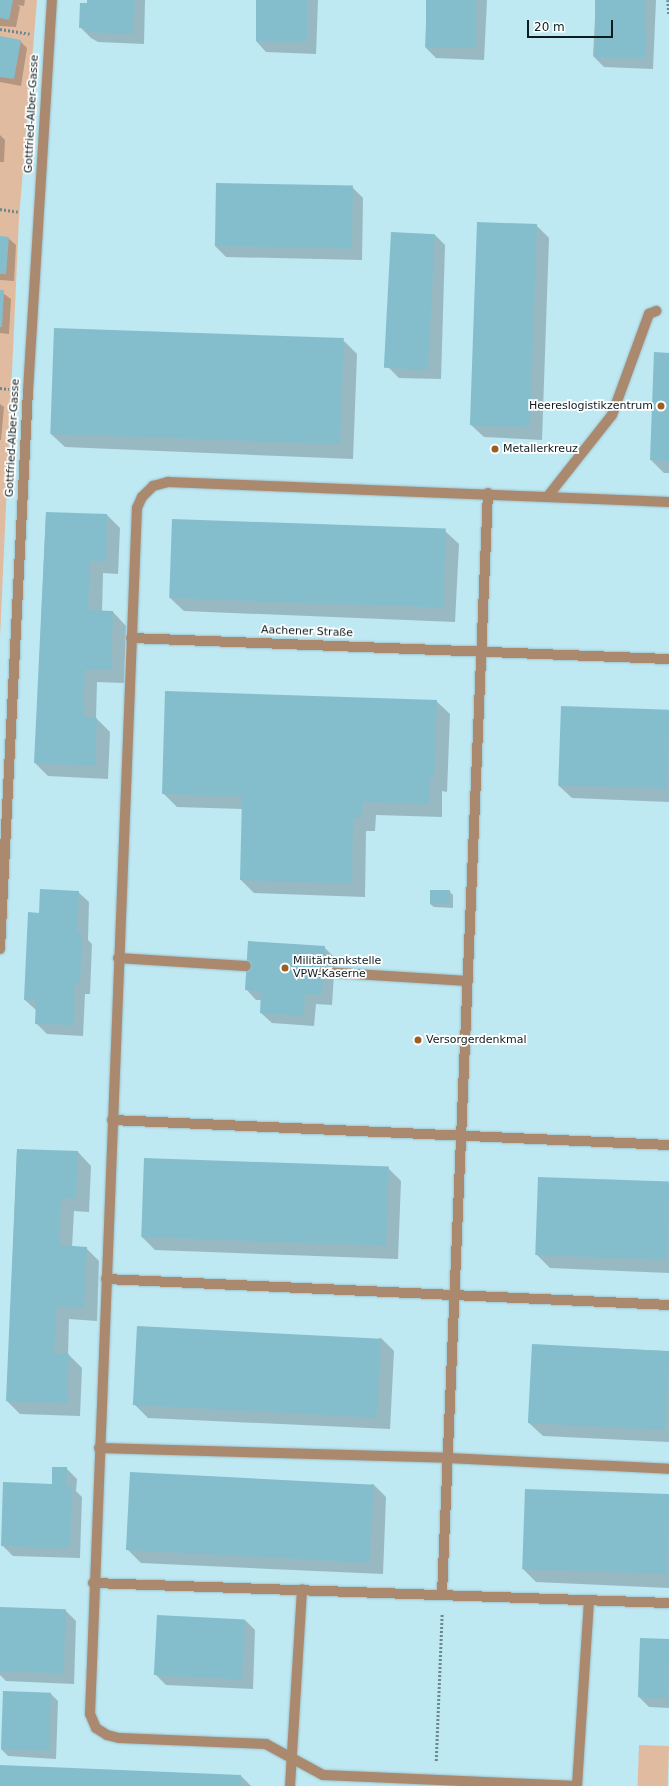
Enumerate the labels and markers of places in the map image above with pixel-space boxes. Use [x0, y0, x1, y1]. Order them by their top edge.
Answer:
place label: Heereslogistikzentrum [529, 399, 653, 413]
marker: Heereslogistikzentrum [656, 401, 666, 411]
place label: Metallerkreuz [503, 442, 578, 456]
marker: Metallerkreuz [490, 444, 500, 454]
place label: Militärtankstelle VPW-Kaserne [293, 955, 381, 981]
marker: Militärtankstelle VPW-Kaserne [280, 963, 290, 973]
place label: Versorgerdenkmal [426, 1033, 526, 1047]
marker: Versorgerdenkmal [413, 1035, 423, 1045]

